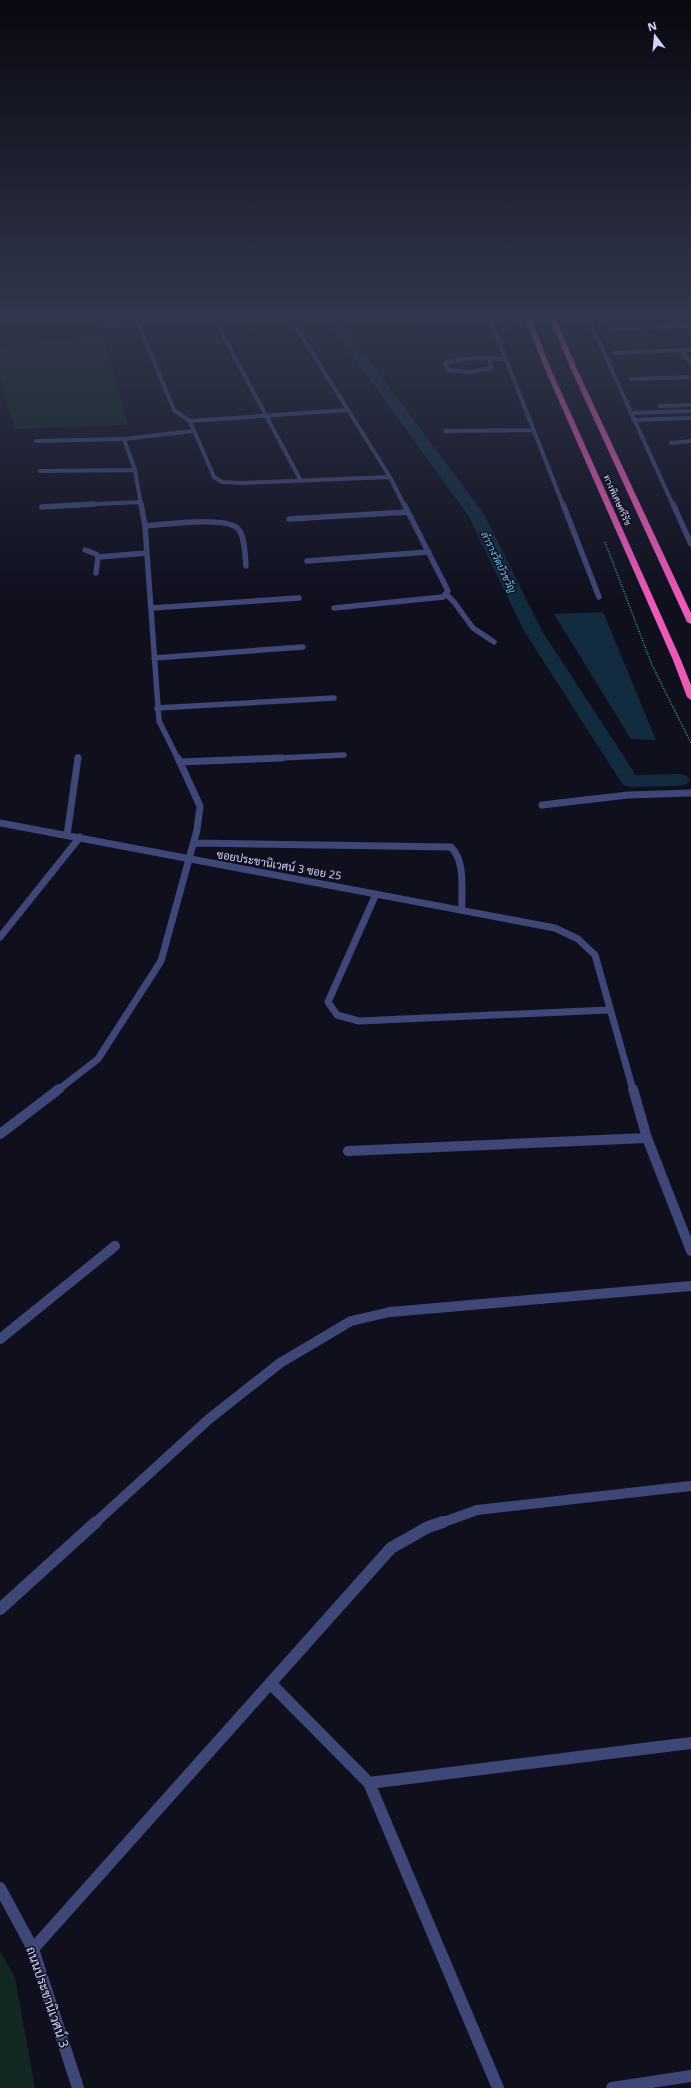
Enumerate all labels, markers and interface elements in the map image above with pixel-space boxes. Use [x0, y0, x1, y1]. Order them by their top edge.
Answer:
north arrow [635, 16, 675, 56]
text: N [646, 17, 658, 34]
street label: ทางพิเศษศรีรัช [600, 472, 635, 528]
water label: ลำรางวัดบัวขวัญ [478, 529, 520, 596]
street label: ซอยประชานิเวศน์ 3 ซอย 25 [215, 846, 343, 883]
street label: ถนนประชานิเวศน์ 3 [22, 1944, 74, 2050]

